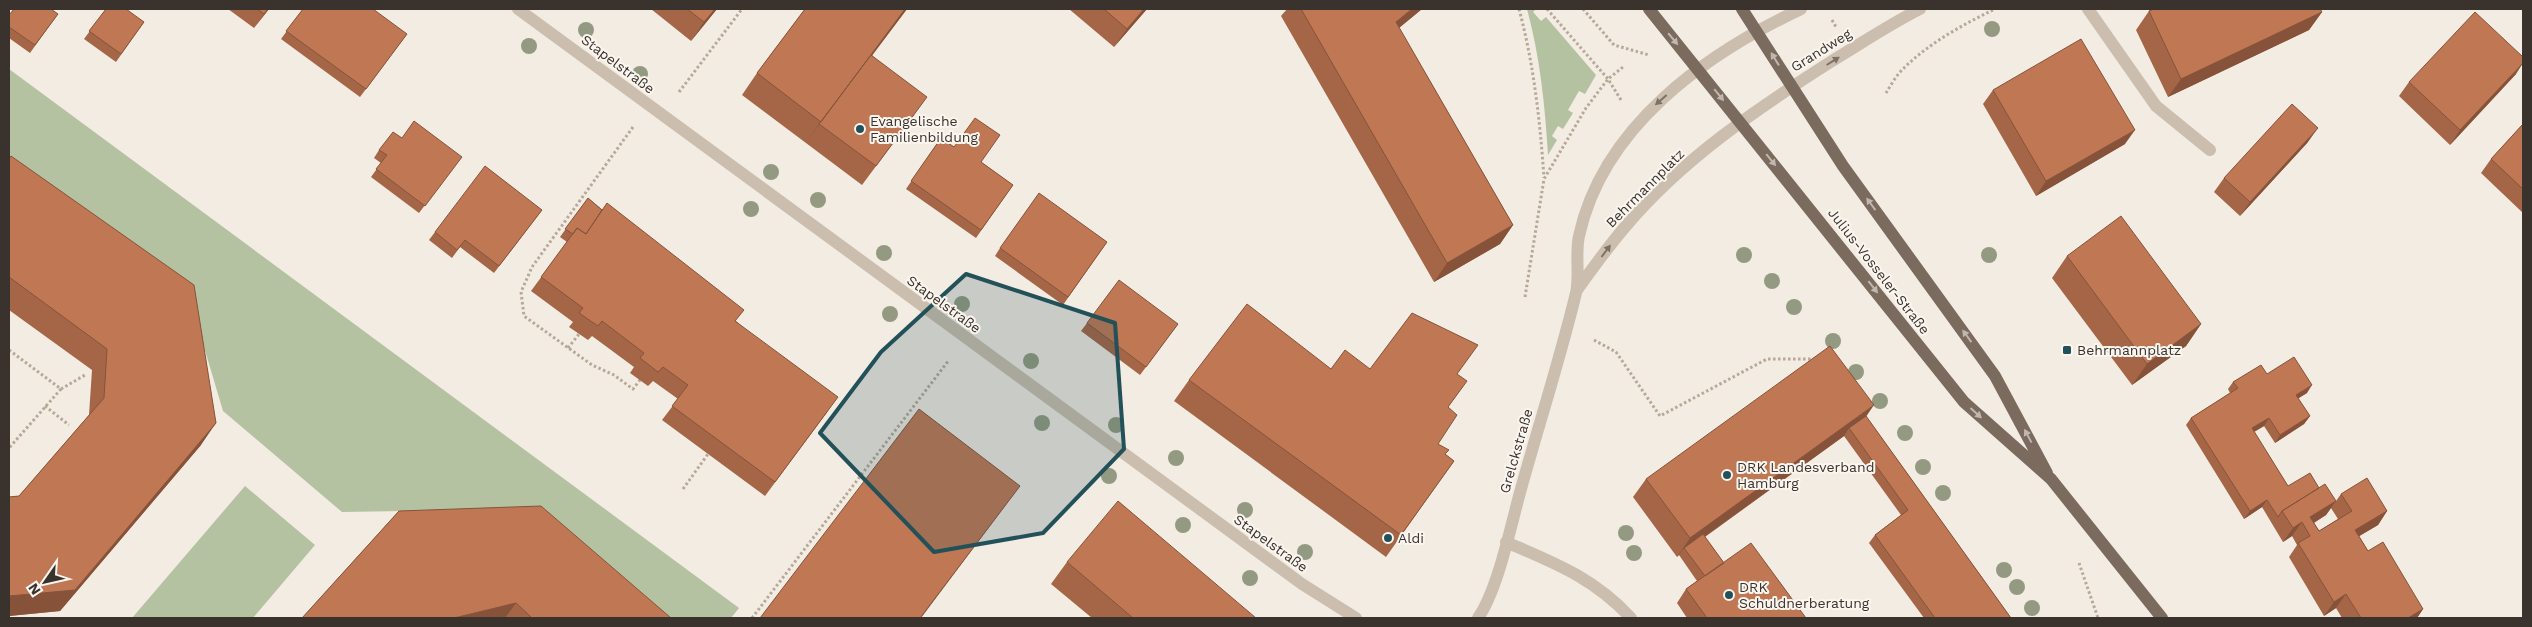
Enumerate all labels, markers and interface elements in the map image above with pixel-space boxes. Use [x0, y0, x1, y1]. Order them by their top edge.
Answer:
street label: Grandweg [1788, 25, 1855, 75]
street label: Stapelstraße [578, 31, 658, 97]
one-way arrow [1668, 32, 1679, 45]
one-way arrow [1770, 52, 1779, 65]
one-way arrow [1827, 56, 1840, 65]
one-way arrow [1714, 88, 1725, 101]
one-way arrow [1655, 94, 1667, 105]
place label: Evangelische Familienbildung [870, 113, 978, 145]
marker: Evangelische Familienbildung [854, 123, 866, 135]
street label: Behrmannplatz [1602, 145, 1688, 231]
one-way arrow [1766, 153, 1777, 166]
one-way arrow [1867, 198, 1877, 211]
street label: Julius-Vosseler-Straße [1825, 205, 1933, 337]
one-way arrow [1600, 245, 1611, 258]
street label: Stapelstraße [904, 272, 984, 336]
one-way arrow [1867, 280, 1878, 293]
one-way arrow [1961, 330, 1972, 343]
place label: Behrmannplatz [2077, 342, 2181, 358]
marker: Behrmannplatz [2061, 344, 2073, 356]
street label: Grelckstraße [1496, 407, 1536, 495]
one-way arrow [1969, 407, 1982, 418]
one-way arrow [2024, 429, 2032, 443]
place label: DRK Landesverband Hamburg [1737, 459, 1874, 491]
marker: DRK Landesverband Hamburg [1721, 469, 1733, 481]
street label: Stapelstraße [1231, 511, 1311, 575]
place label: Aldi [1398, 530, 1424, 546]
marker: Aldi [1382, 532, 1394, 544]
north arrow [20, 557, 70, 607]
place label: DRK Schuldnerberatung [1739, 579, 1870, 611]
text: N [25, 580, 44, 598]
marker: DRK Schuldnerberatung [1723, 589, 1735, 601]

